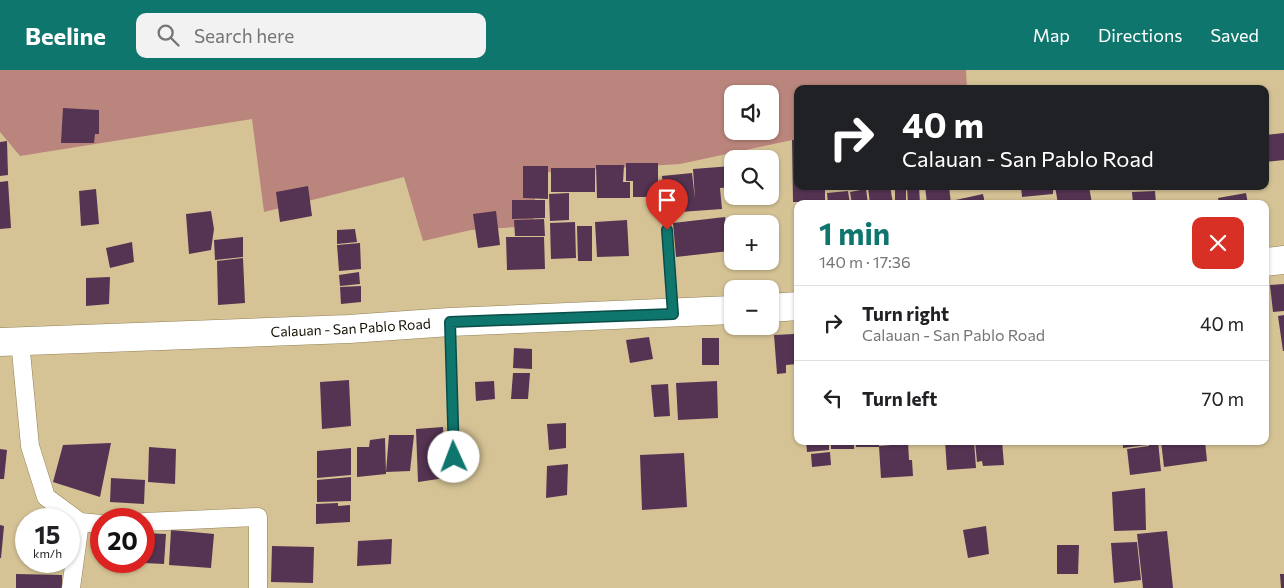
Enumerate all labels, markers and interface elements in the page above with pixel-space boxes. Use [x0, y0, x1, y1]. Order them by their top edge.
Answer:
search box [136, 13, 486, 58]
text: Beeline [25, 21, 106, 50]
icon: search [154, 21, 182, 49]
text: Search here [194, 24, 294, 47]
text: Map [1033, 24, 1070, 46]
text: Directions [1098, 24, 1182, 46]
text: Saved [1210, 24, 1259, 46]
map controls [724, 85, 779, 335]
button: sound [724, 85, 779, 140]
text: 40 m [902, 102, 984, 145]
icon: right [819, 105, 884, 170]
text: Calauan - San Pablo Road [902, 145, 1154, 172]
button: search [724, 150, 779, 205]
pin [646, 179, 688, 230]
icon: arrive [653, 186, 681, 214]
text: 1 min [819, 214, 890, 251]
button: + [724, 215, 779, 270]
button: close [1192, 217, 1244, 269]
text: 140 m · 17:36 [819, 252, 911, 271]
button: − [724, 280, 779, 335]
text: Turn right [862, 302, 949, 325]
icon: right [819, 309, 847, 337]
text: 40 m [1200, 312, 1244, 335]
street label: Calauan - San Pablo Road [270, 314, 431, 340]
text: Calauan - San Pablo Road [862, 325, 1045, 344]
icon: left [819, 384, 847, 412]
text: Turn left [862, 387, 937, 410]
text: 70 m [1201, 387, 1244, 410]
position arrow [427, 430, 479, 482]
speed limit sign: 20 [90, 508, 155, 573]
text: 15 [35, 519, 60, 549]
text: km/h [33, 546, 62, 560]

